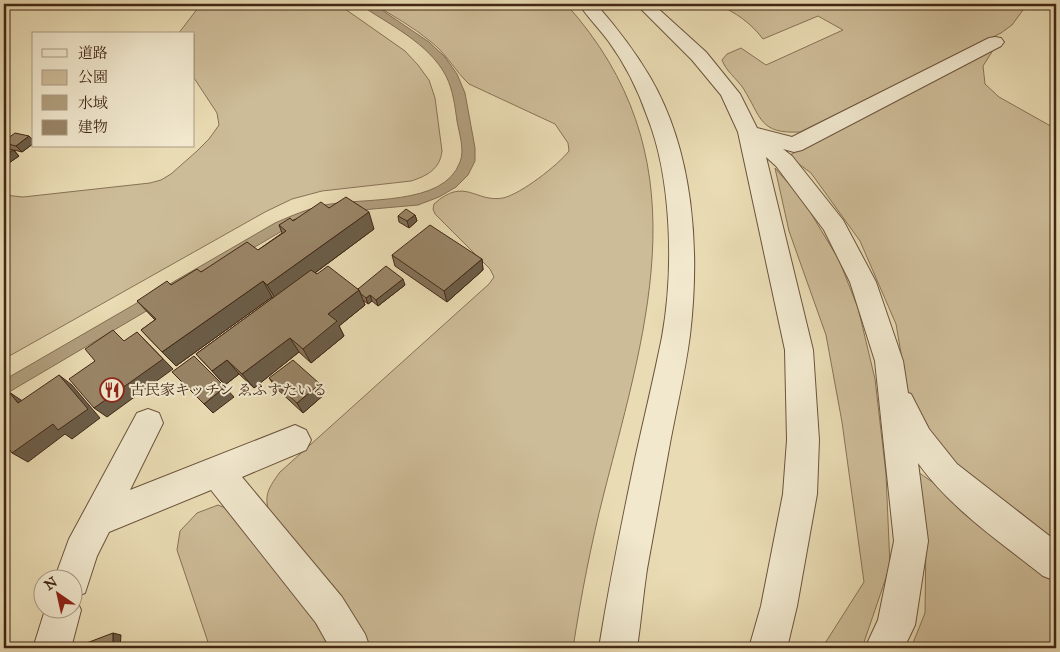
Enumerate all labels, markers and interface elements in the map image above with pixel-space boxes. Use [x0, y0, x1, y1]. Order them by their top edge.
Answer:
legend [32, 32, 195, 148]
text: 道路 [78, 44, 108, 62]
text: 公園 [78, 68, 108, 86]
text: 水域 [78, 94, 108, 112]
text: 建物 [78, 118, 108, 136]
restaurant icon: 古民家キッチン ゑふすたいる [99, 377, 125, 403]
place label: 古民家キッチン ゑふすたいる [130, 381, 327, 399]
north arrow [32, 570, 82, 620]
text: N [41, 573, 61, 594]

